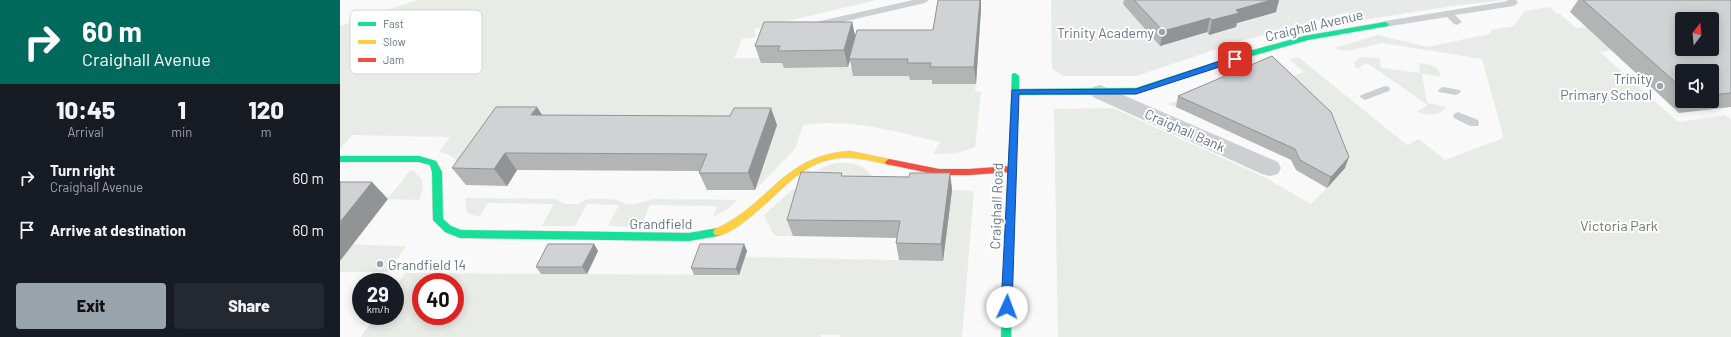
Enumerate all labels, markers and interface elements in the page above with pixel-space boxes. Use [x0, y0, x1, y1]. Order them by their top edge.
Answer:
street label: Craighall Avenue [1263, 5, 1365, 45]
legend [350, 10, 482, 74]
north arrow [1675, 12, 1719, 56]
map controls [1675, 12, 1719, 108]
text: 60 m [82, 14, 142, 48]
icon: right [16, 16, 68, 68]
text: Fast [383, 17, 404, 30]
place label: Trinity Academy [1057, 24, 1155, 41]
marker: Trinity Academy [1157, 27, 1167, 37]
text: Slow [383, 35, 406, 48]
pin [1218, 42, 1252, 76]
text: Craighall Avenue [82, 48, 211, 70]
icon: arrive [1224, 48, 1246, 70]
text: Jam [383, 53, 404, 66]
button: sound [1675, 64, 1719, 108]
place label: Trinity Primary School [1560, 70, 1653, 103]
marker: Trinity Primary School [1655, 81, 1665, 91]
text: 10:45 [56, 95, 115, 124]
text: 1 [177, 95, 186, 124]
text: 120 [248, 95, 284, 124]
street label: Craighall Bank [1142, 105, 1228, 155]
text: Arrival [67, 124, 104, 140]
text: min [171, 124, 192, 140]
text: m [261, 124, 271, 140]
text: Turn right [50, 161, 115, 179]
street label: Craighall Road [986, 162, 1006, 250]
icon: right [16, 167, 38, 189]
text: 60 m [292, 169, 324, 187]
text: Craighall Avenue [50, 179, 143, 195]
street label: Grandfield [630, 215, 692, 232]
park label: Victoria Park [1580, 217, 1658, 234]
icon: arrive [16, 219, 38, 241]
text: Arrive at destination [50, 221, 186, 239]
text: 60 m [292, 221, 324, 239]
place label: Grandfield 14 [388, 256, 466, 273]
marker: Grandfield 14 [375, 259, 385, 269]
speed limit sign: 40 [412, 273, 464, 325]
text: 29 [367, 282, 389, 306]
button: Exit [16, 283, 166, 329]
button: Share [174, 283, 324, 329]
position arrow [986, 286, 1028, 328]
text: km/h [367, 303, 389, 315]

